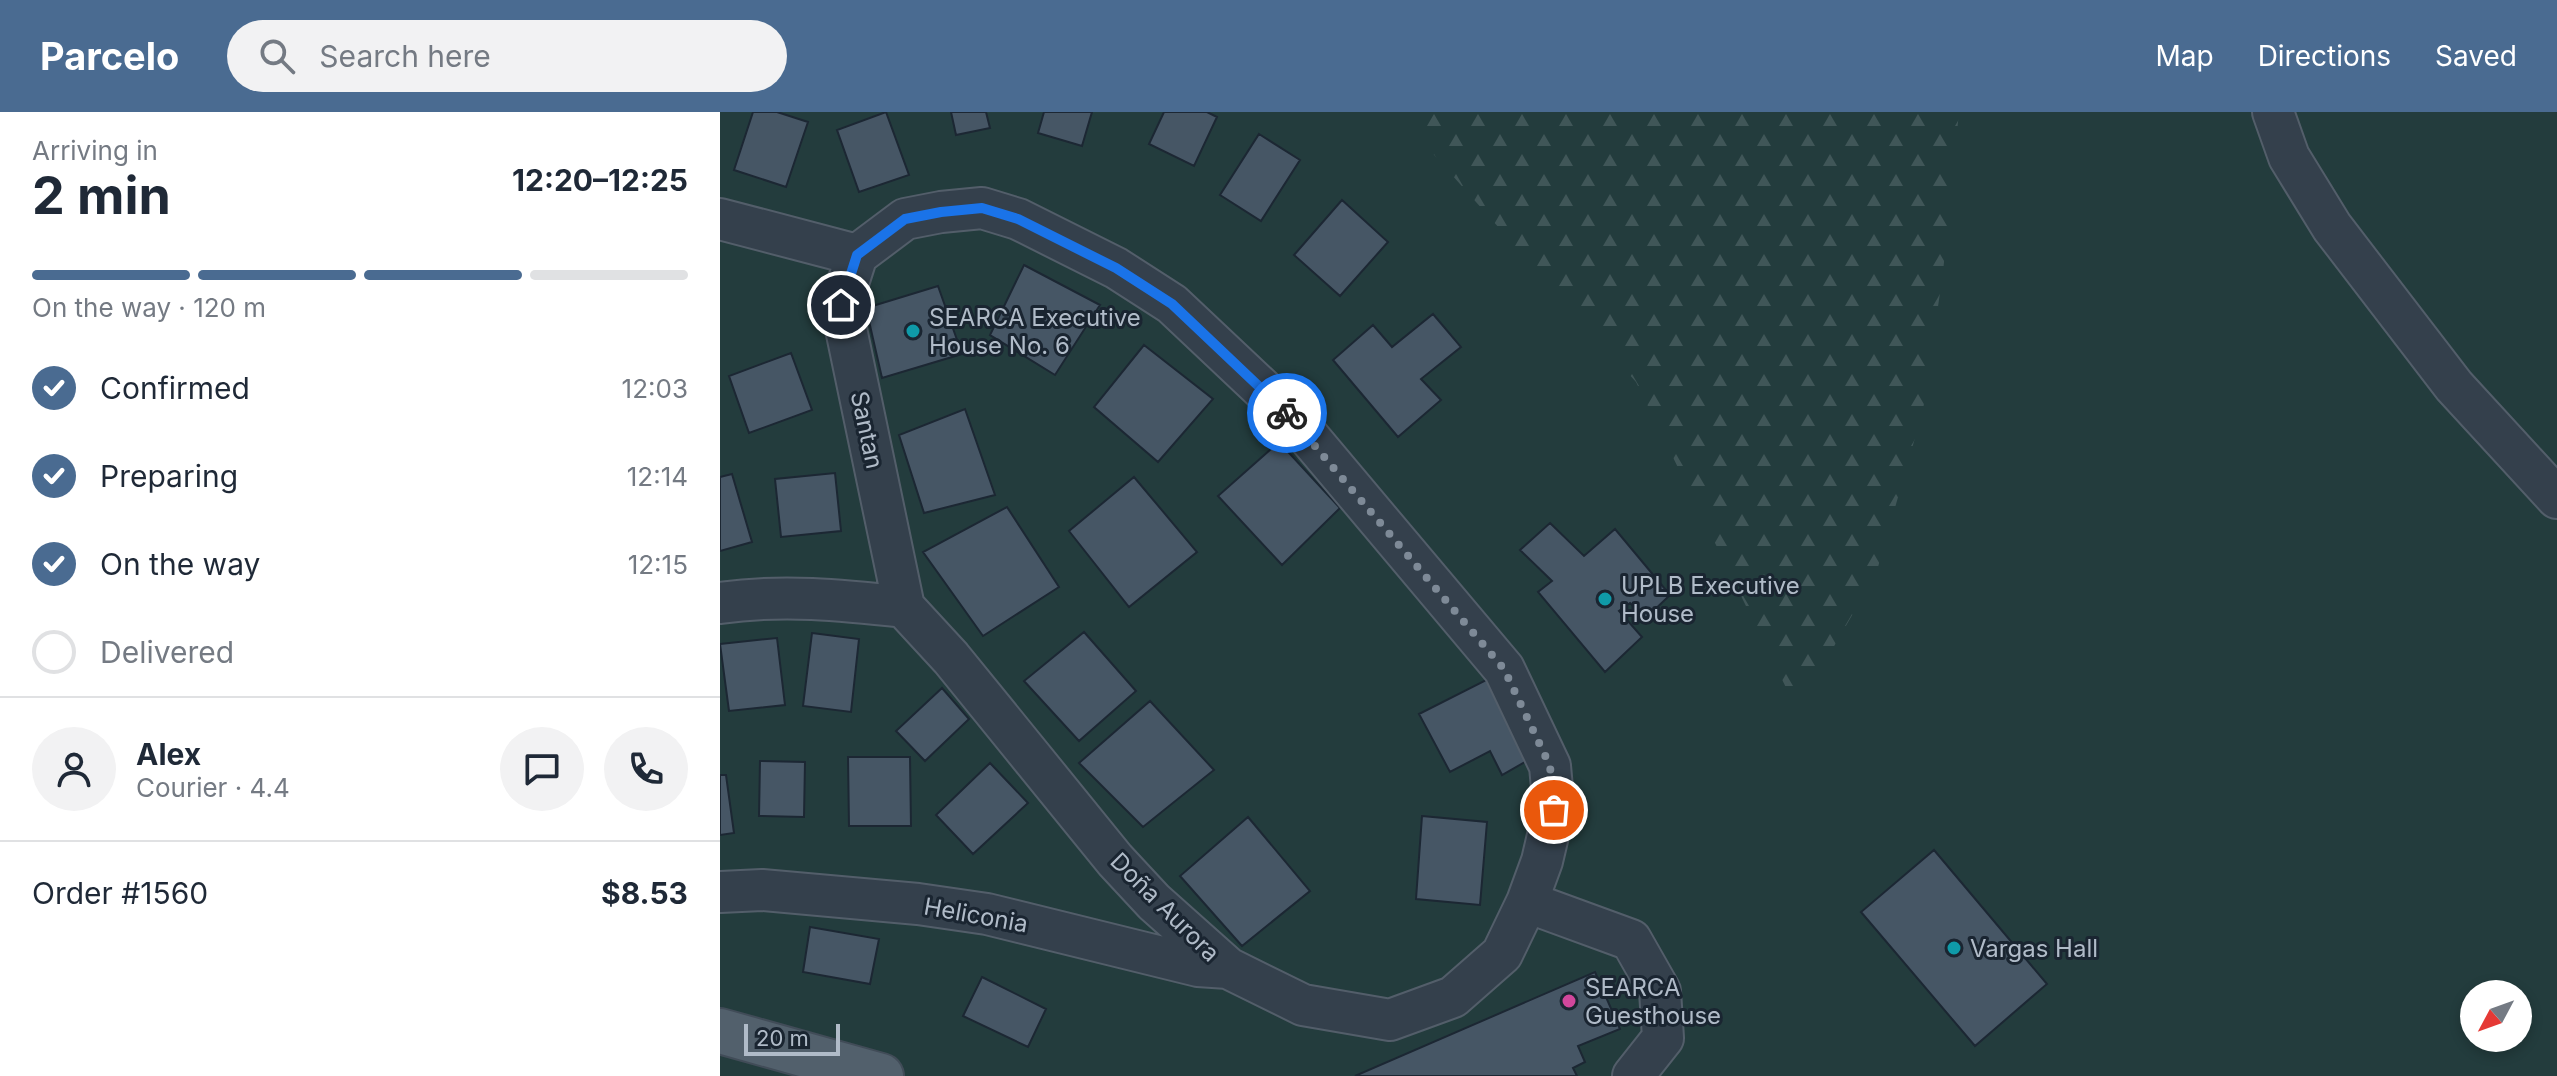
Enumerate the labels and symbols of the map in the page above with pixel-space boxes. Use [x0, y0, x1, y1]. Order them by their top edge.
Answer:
pin [807, 271, 875, 339]
place label: SEARCA Executive House No. 6 [929, 303, 1141, 360]
marker: SEARCA Executive House No. 6 [904, 322, 922, 340]
courier [1247, 373, 1327, 453]
street label: Santan [845, 389, 889, 471]
place label: UPLB Executive House [1621, 571, 1800, 628]
marker: UPLB Executive House [1596, 590, 1614, 608]
pin [1520, 776, 1588, 844]
street label: Doña Aurora [1104, 846, 1226, 968]
street label: Heliconia [922, 892, 1030, 938]
place label: Vargas Hall [1970, 934, 2098, 963]
marker: Vargas Hall [1945, 939, 1963, 957]
place label: SEARCA Guesthouse [1585, 973, 1721, 1030]
north arrow [2460, 980, 2532, 1052]
marker: SEARCA Guesthouse [1560, 992, 1578, 1010]
scale bar [744, 1020, 840, 1056]

